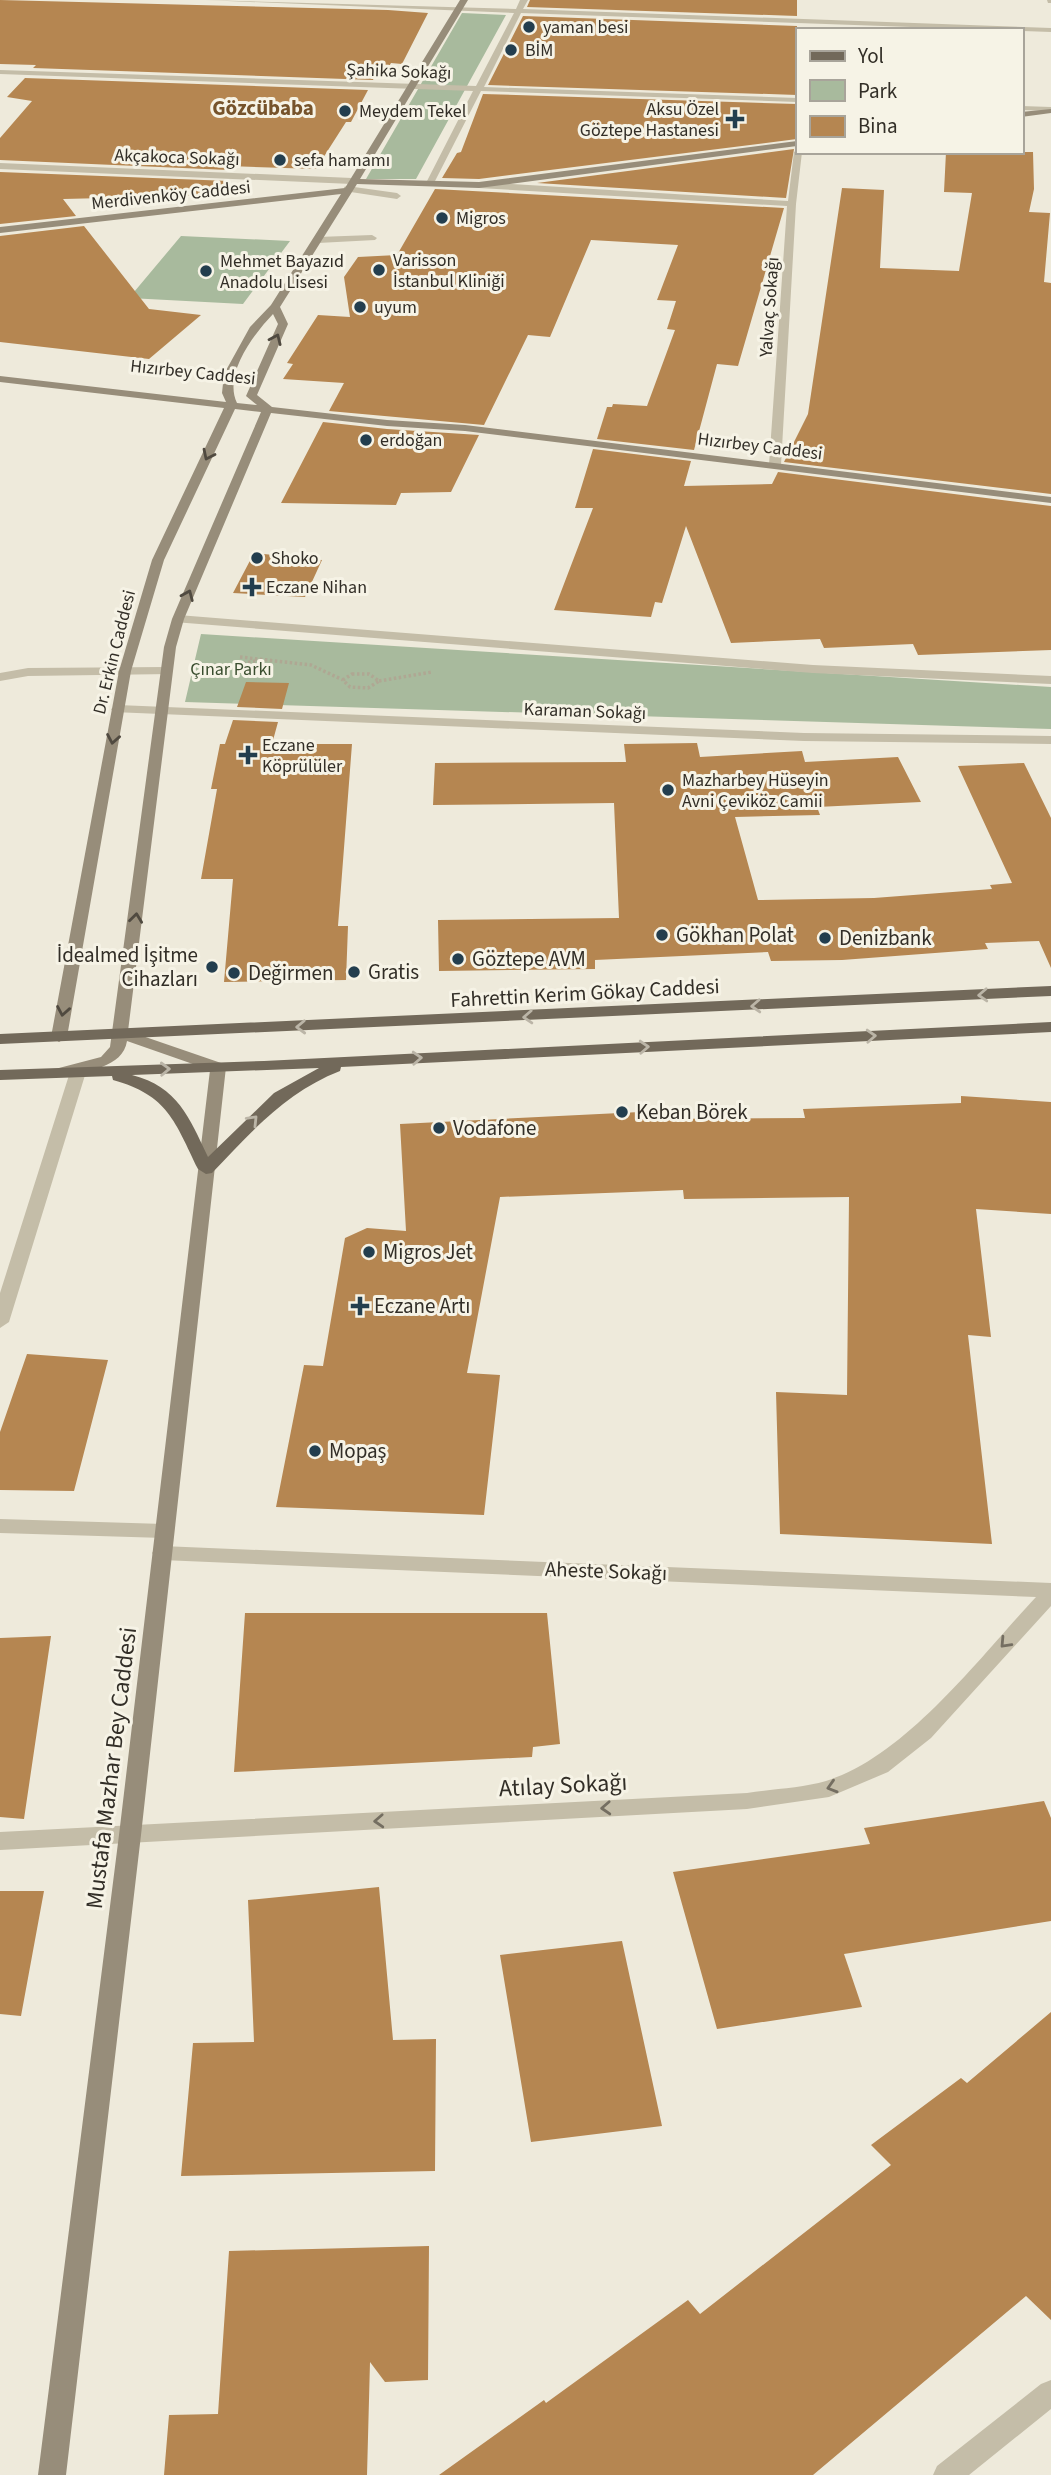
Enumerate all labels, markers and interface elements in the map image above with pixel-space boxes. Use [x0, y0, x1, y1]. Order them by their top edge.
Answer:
place label: yaman besi [543, 15, 628, 40]
marker: yaman besi [521, 19, 537, 35]
legend [796, 28, 1023, 154]
place label: BİM [525, 38, 553, 63]
text: Yol [857, 41, 884, 71]
marker: BİM [503, 42, 519, 58]
street label: Şahika Sokağı [346, 57, 452, 86]
text: Park [858, 76, 898, 106]
district label: Gözcübaba [212, 93, 314, 123]
place label: Aksu Özel Göztepe Hastanesi [580, 97, 719, 143]
place label: Meydem Tekel [359, 99, 466, 124]
marker: Meydem Tekel [337, 103, 353, 119]
marker: Aksu Özel Göztepe Hastanesi [725, 109, 745, 129]
text: Bina [858, 111, 898, 141]
street label: Akçakoca Sokağı [114, 143, 240, 172]
place label: sefa hamamı [294, 148, 390, 173]
marker: sefa hamamı [272, 152, 288, 168]
street label: Merdivenköy Caddesi [90, 175, 252, 216]
place label: Migros [456, 206, 506, 231]
marker: Migros [434, 210, 450, 226]
place label: Varisson İstanbul Kliniği [393, 248, 505, 294]
place label: Mehmet Bayazıd Anadolu Lisesi [220, 249, 344, 295]
street label: Yalvaç Sokağı [753, 256, 785, 359]
marker: Varisson İstanbul Kliniği [371, 262, 387, 278]
marker: Mehmet Bayazıd Anadolu Lisesi [198, 263, 214, 279]
place label: uyum [374, 295, 417, 320]
marker: uyum [352, 299, 368, 315]
one-way arrow [268, 334, 282, 346]
street label: Hızırbey Caddesi [129, 353, 257, 392]
street label: Hızırbey Caddesi [696, 426, 824, 467]
place label: erdoğan [380, 428, 442, 453]
marker: erdoğan [358, 432, 374, 448]
one-way arrow [202, 448, 216, 460]
place label: Shoko [271, 546, 319, 571]
marker: Shoko [249, 550, 265, 566]
place label: Eczane Nihan [266, 575, 367, 600]
marker: Eczane Nihan [244, 579, 260, 595]
street label: Dr. Erkin Caddesi [87, 587, 142, 717]
one-way arrow [180, 590, 194, 602]
park label: Çınar Parkı [190, 657, 272, 682]
street label: Karaman Sokağı [523, 697, 647, 726]
one-way arrow [106, 732, 121, 744]
place label: Eczane Köprülüler [262, 733, 343, 779]
marker: Eczane Köprülüler [240, 747, 256, 763]
place label: Mazharbey Hüseyin Avni Çeviköz Camii [682, 768, 829, 814]
marker: Mazharbey Hüseyin Avni Çeviköz Camii [660, 782, 676, 798]
one-way arrow [129, 912, 144, 924]
place label: Gökhan Polat [676, 920, 794, 950]
place label: Denizbank [839, 923, 932, 953]
marker: Gökhan Polat [654, 927, 670, 943]
marker: Denizbank [817, 930, 833, 946]
place label: İdealmed İşitme Cihazları [57, 940, 198, 994]
place label: Göztepe AVM [472, 944, 586, 974]
marker: Göztepe AVM [450, 951, 466, 967]
place label: Gratis [368, 957, 419, 987]
place label: Değirmen [248, 958, 333, 988]
marker: İdealmed İşitme Cihazları [204, 959, 220, 975]
marker: Gratis [346, 964, 362, 980]
marker: Değirmen [226, 965, 242, 981]
street label: Fahrettin Kerim Gökay Caddesi [450, 971, 720, 1015]
one-way arrow [977, 987, 988, 1002]
one-way arrow [750, 998, 761, 1013]
one-way arrow [56, 1005, 71, 1017]
one-way arrow [523, 1009, 534, 1024]
one-way arrow [295, 1019, 306, 1034]
one-way arrow [866, 1029, 877, 1044]
one-way arrow [639, 1040, 650, 1055]
one-way arrow [411, 1051, 422, 1066]
one-way arrow [160, 1062, 171, 1077]
place label: Keban Börek [636, 1097, 748, 1127]
marker: Keban Börek [614, 1104, 630, 1120]
place label: Vodafone [453, 1113, 536, 1143]
one-way arrow [245, 1116, 258, 1129]
marker: Vodafone [431, 1120, 447, 1136]
place label: Migros Jet [383, 1237, 473, 1267]
marker: Migros Jet [361, 1244, 377, 1260]
place label: Eczane Artı [374, 1291, 471, 1321]
marker: Eczane Artı [352, 1298, 368, 1314]
place label: Mopaş [329, 1436, 387, 1466]
marker: Mopaş [307, 1443, 323, 1459]
street label: Aheste Sokağı [544, 1554, 668, 1588]
street label: Mustafa Mazhar Bey Caddesi [77, 1625, 146, 1911]
one-way arrow [1000, 1635, 1013, 1648]
street label: Atılay Sokağı [498, 1765, 628, 1806]
one-way arrow [827, 1779, 839, 1793]
one-way arrow [601, 1801, 612, 1816]
one-way arrow [374, 1814, 385, 1829]

